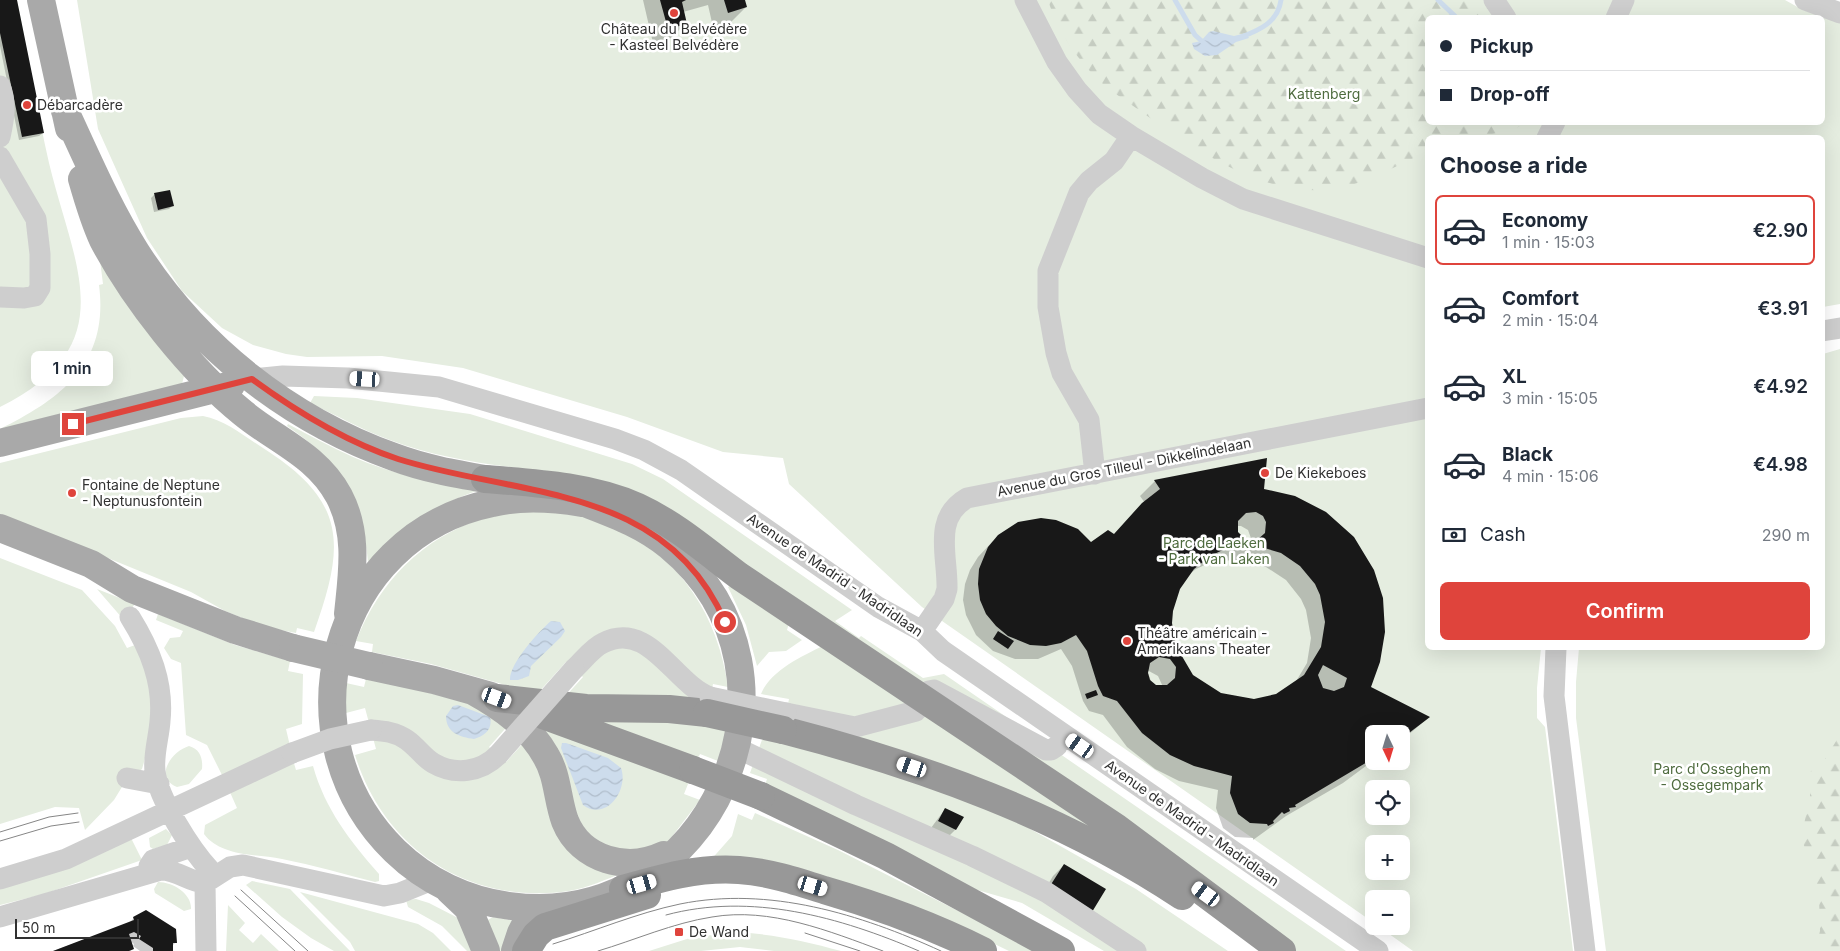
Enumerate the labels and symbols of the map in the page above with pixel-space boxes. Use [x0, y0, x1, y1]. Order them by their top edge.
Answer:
marker: Château du Belvédère - Kasteel Belvédère [668, 7, 680, 19]
place label: Château du Belvédère - Kasteel Belvédère [601, 20, 747, 53]
park label: Kattenberg [1288, 85, 1360, 102]
place label: Débarcadère [37, 96, 123, 113]
marker: Débarcadère [21, 99, 33, 111]
callout: 1 min [32, 352, 114, 386]
car [349, 371, 380, 387]
route end [62, 413, 84, 435]
street label: Avenue du Gros Tilleul - Dikkelindelaan [995, 434, 1252, 500]
place label: De Kiekeboes [1275, 464, 1366, 481]
marker: De Kiekeboes [1259, 467, 1271, 479]
place label: Fontaine de Neptune - Neptunusfontein [82, 476, 220, 509]
marker: Fontaine de Neptune - Neptunusfontein [66, 487, 78, 499]
street label: Avenue de Madrid - Madridlaan [744, 509, 926, 640]
park label: Parc de Laeken - Park van Laken [1158, 534, 1270, 567]
route start [714, 611, 736, 633]
place label: Théâtre américain - Amerikaans Theater [1137, 624, 1270, 657]
marker: Théâtre américain - Amerikaans Theater [1121, 635, 1133, 647]
car [480, 686, 513, 710]
north arrow [1365, 725, 1410, 770]
car [1063, 731, 1096, 761]
car [895, 755, 928, 779]
street label: Avenue de Madrid - Madridlaan [1102, 756, 1283, 889]
park label: Parc d'Osseghem - Ossegempark [1653, 760, 1771, 793]
car [625, 873, 658, 895]
car [796, 874, 829, 898]
car [1189, 879, 1222, 909]
scale bar [15, 916, 139, 939]
place label: De Wand [689, 923, 749, 940]
marker: De Wand [673, 926, 685, 938]

